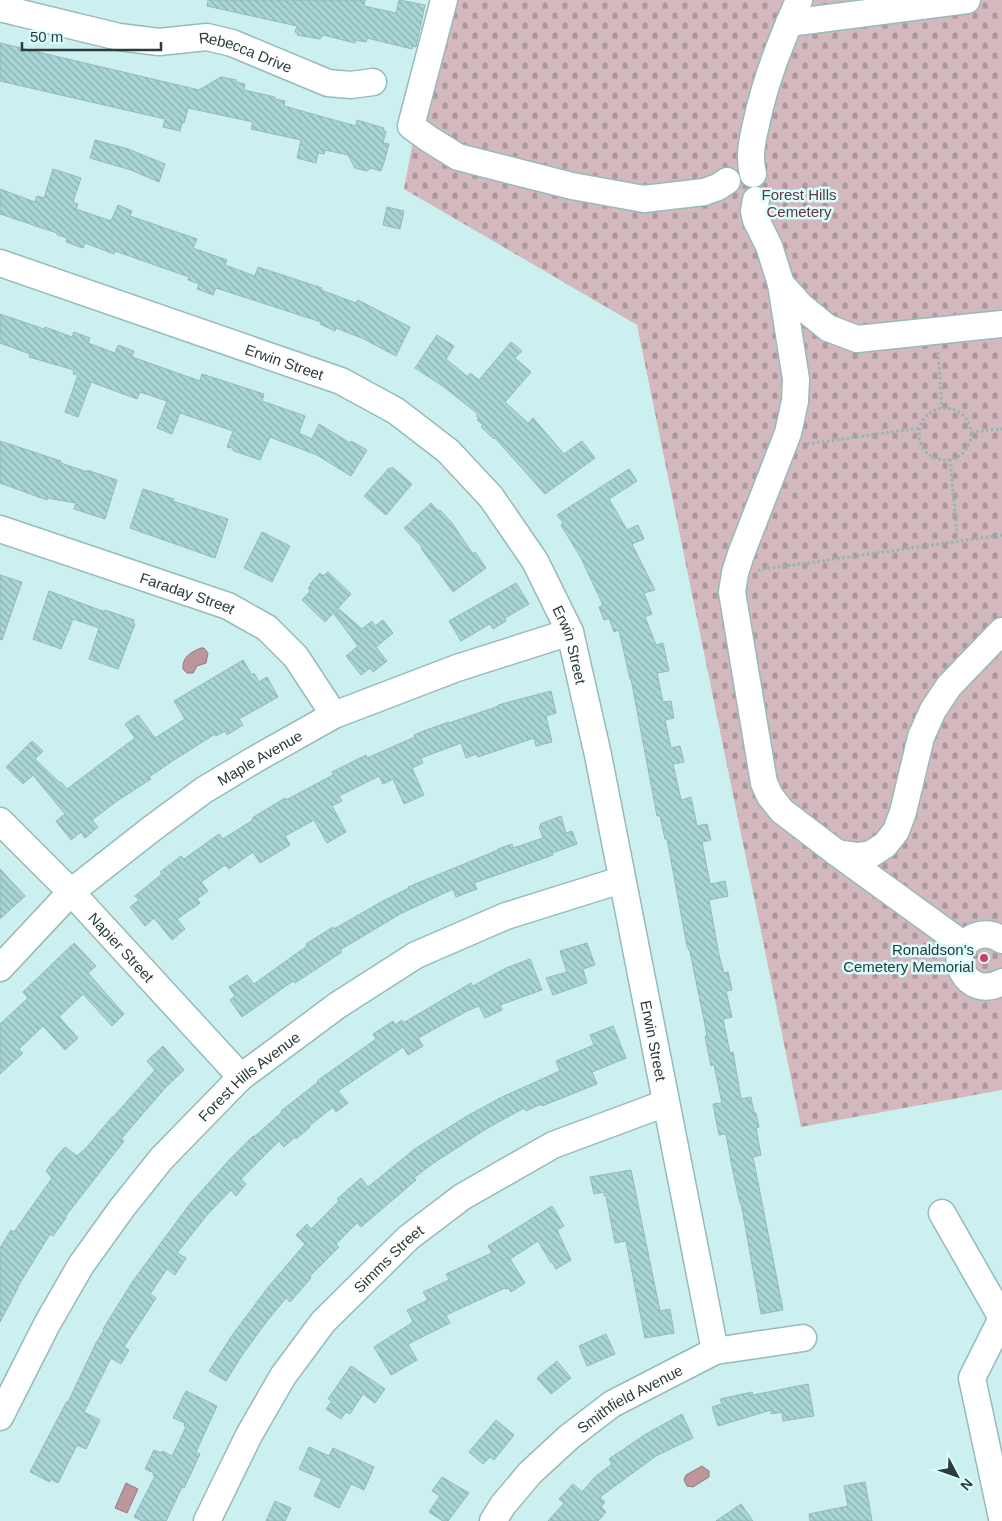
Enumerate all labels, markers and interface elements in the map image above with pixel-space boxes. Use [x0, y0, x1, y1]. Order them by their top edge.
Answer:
scale bar [22, 20, 161, 52]
text: 50 m [30, 28, 63, 45]
street label: Rebecca Drive [198, 28, 295, 76]
park label: Forest Hills Cemetery [761, 186, 837, 220]
street label: Erwin Street [243, 340, 327, 383]
street label: Faraday Street [138, 568, 239, 617]
street label: Erwin Street [550, 602, 590, 686]
street label: Maple Avenue [214, 726, 305, 789]
street label: Napier Street [85, 909, 158, 986]
place label: Ronaldson's Cemetery Memorial [843, 941, 974, 975]
marker: Ronaldson's Cemetery Memorial [978, 952, 990, 964]
street label: Erwin Street [638, 999, 670, 1083]
street label: Forest Hills Avenue [194, 1028, 303, 1125]
street label: Simms Street [350, 1221, 427, 1296]
street label: Smithfield Avenue [574, 1361, 685, 1436]
north arrow [932, 1451, 982, 1501]
text: N [957, 1475, 976, 1494]

